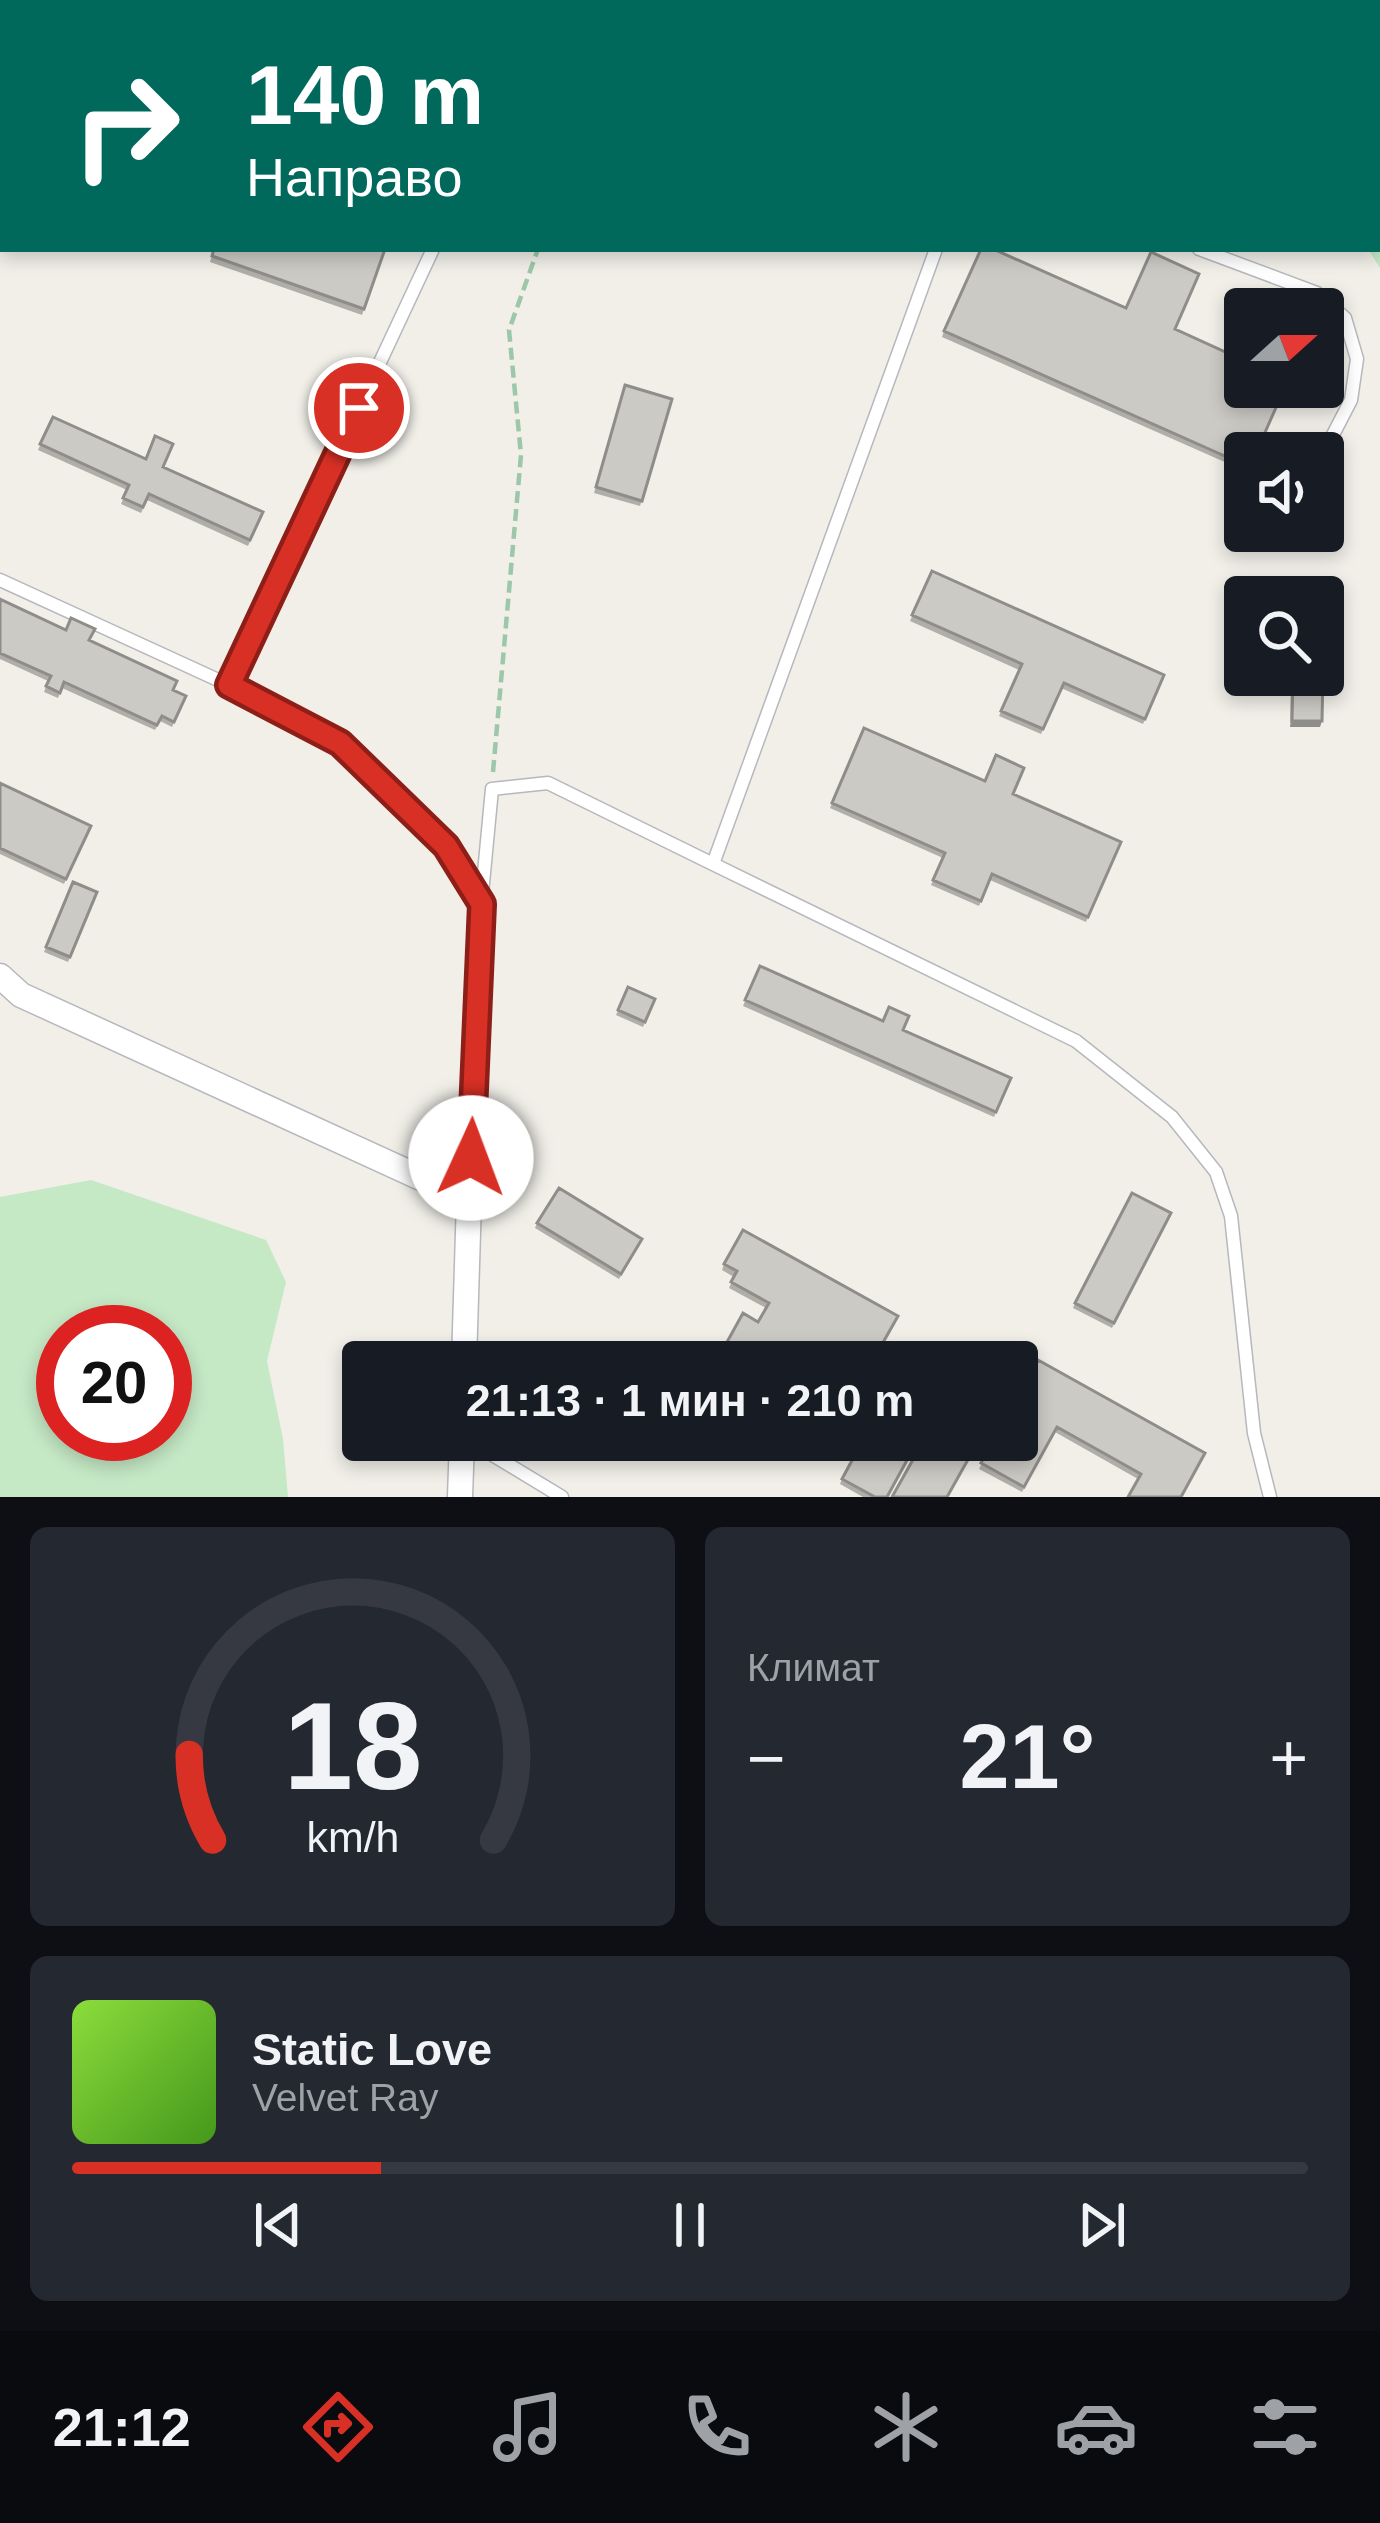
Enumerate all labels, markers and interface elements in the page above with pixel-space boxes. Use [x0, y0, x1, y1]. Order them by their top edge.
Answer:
icon: right [48, 48, 204, 204]
text: 140 m [246, 48, 484, 142]
text: Направо [246, 147, 462, 207]
north arrow [1224, 288, 1344, 408]
map controls [1224, 288, 1344, 696]
pin [308, 357, 410, 459]
icon: arrive [326, 375, 392, 441]
button: sound [1224, 432, 1344, 552]
button: search [1224, 576, 1344, 696]
position arrow [408, 1095, 534, 1221]
speed limit sign: 20 [36, 1305, 192, 1461]
text: 21:13 · 1 мин · 210 m [466, 1375, 914, 1426]
text: Климат [747, 1646, 880, 1689]
text: 18 [283, 1676, 422, 1815]
text: 21° [959, 1707, 1096, 1807]
text: − [747, 1721, 786, 1795]
text: + [1269, 1721, 1308, 1795]
text: km/h [306, 1812, 399, 1860]
text: Static Love [252, 2024, 492, 2075]
text: Velvet Ray [252, 2076, 438, 2119]
icon: previous [245, 2192, 311, 2258]
icon: pause [657, 2192, 723, 2258]
icon: next [1069, 2192, 1135, 2258]
icon: directions [296, 2385, 380, 2469]
icon: music [486, 2385, 570, 2469]
icon: phone [675, 2385, 759, 2469]
icon: climate [864, 2385, 948, 2469]
icon: car [1054, 2385, 1138, 2469]
icon: filters [1243, 2385, 1327, 2469]
text: 21:12 [53, 2397, 191, 2457]

